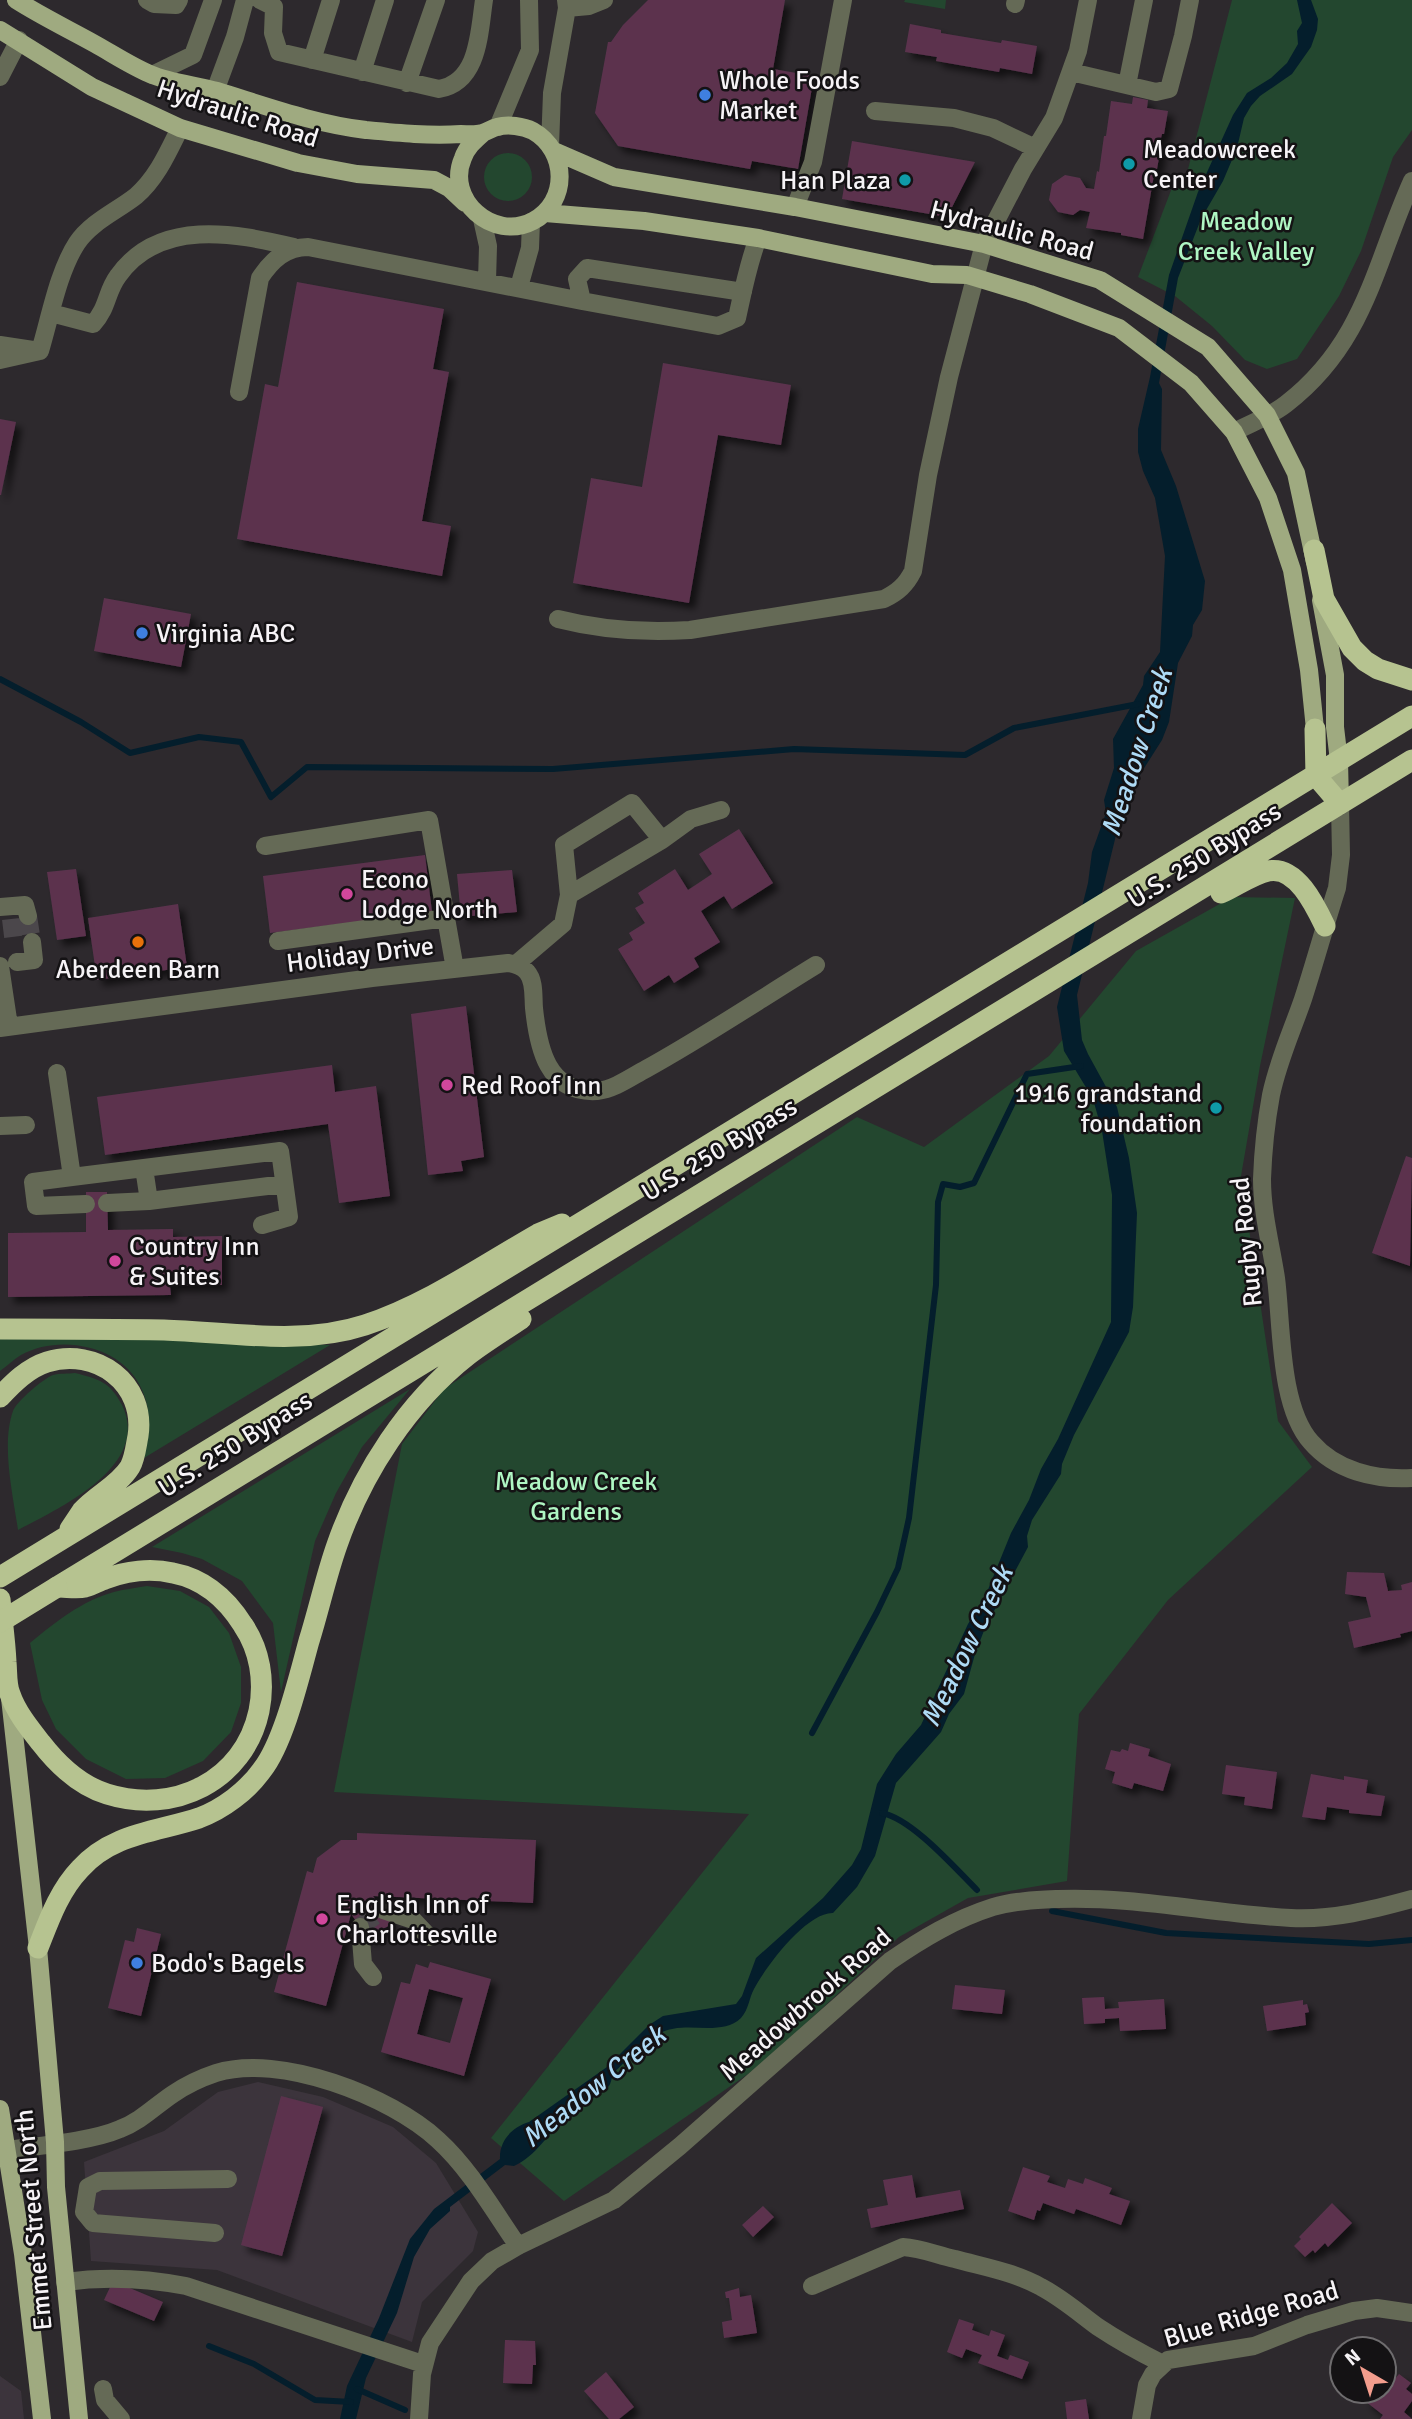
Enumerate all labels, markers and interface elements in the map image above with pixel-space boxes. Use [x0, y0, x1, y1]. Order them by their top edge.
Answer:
place label: Whole Foods Market [719, 65, 860, 127]
street label: Hydraulic Road [153, 73, 323, 155]
marker: Whole Foods Market [697, 87, 713, 103]
place label: Meadowcreek Center [1143, 134, 1296, 196]
marker: Meadowcreek Center [1121, 156, 1137, 172]
place label: Han Plaza [780, 165, 891, 197]
marker: Han Plaza [897, 172, 913, 188]
street label: Hydraulic Road [926, 194, 1097, 268]
park label: Meadow Creek Valley [1178, 206, 1314, 268]
place label: Virginia ABC [156, 618, 295, 650]
marker: Virginia ABC [134, 625, 150, 641]
water label: Meadow Creek [1094, 661, 1181, 841]
street label: U.S. 250 Bypass [1122, 796, 1287, 916]
place label: Econo Lodge North [361, 864, 498, 926]
marker: Econo Lodge North [339, 886, 355, 902]
street label: Holiday Drive [285, 930, 436, 980]
marker: Aberdeen Barn [130, 934, 146, 950]
place label: Aberdeen Barn [56, 954, 220, 986]
place label: Red Roof Inn [461, 1070, 601, 1102]
marker: Red Roof Inn [439, 1077, 455, 1093]
place label: 1916 grandstand foundation [1014, 1078, 1202, 1140]
street label: U.S. 250 Bypass [636, 1091, 803, 1209]
marker: 1916 grandstand foundation [1208, 1100, 1224, 1116]
street label: Rugby Road [1224, 1175, 1270, 1308]
place label: Country Inn & Suites [129, 1231, 260, 1293]
marker: Country Inn & Suites [107, 1253, 123, 1269]
street label: U.S. 250 Bypass [153, 1385, 318, 1505]
park label: Meadow Creek Gardens [495, 1466, 657, 1528]
water label: Meadow Creek [913, 1558, 1022, 1733]
place label: English Inn of Charlottesville [336, 1889, 498, 1951]
marker: English Inn of Charlottesville [314, 1911, 330, 1927]
street label: Meadowbrook Road [713, 1921, 898, 2088]
place label: Bodo's Bagels [151, 1948, 305, 1980]
marker: Bodo's Bagels [129, 1955, 145, 1971]
water label: Meadow Creek [515, 2017, 675, 2155]
street label: Emmet Street North [8, 2108, 60, 2332]
street label: Blue Ridge Road [1160, 2275, 1342, 2355]
north arrow [1328, 2335, 1398, 2405]
text: N [1340, 2344, 1366, 2371]

